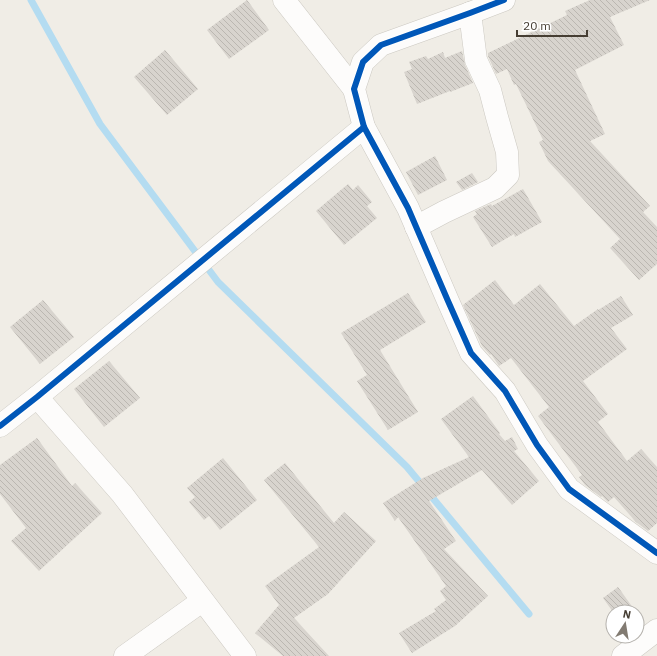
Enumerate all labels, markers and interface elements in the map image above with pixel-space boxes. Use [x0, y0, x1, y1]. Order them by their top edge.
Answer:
scale bar [517, 12, 587, 38]
text: 20 m [523, 18, 551, 33]
north arrow [605, 604, 645, 644]
text: N [622, 607, 632, 622]

